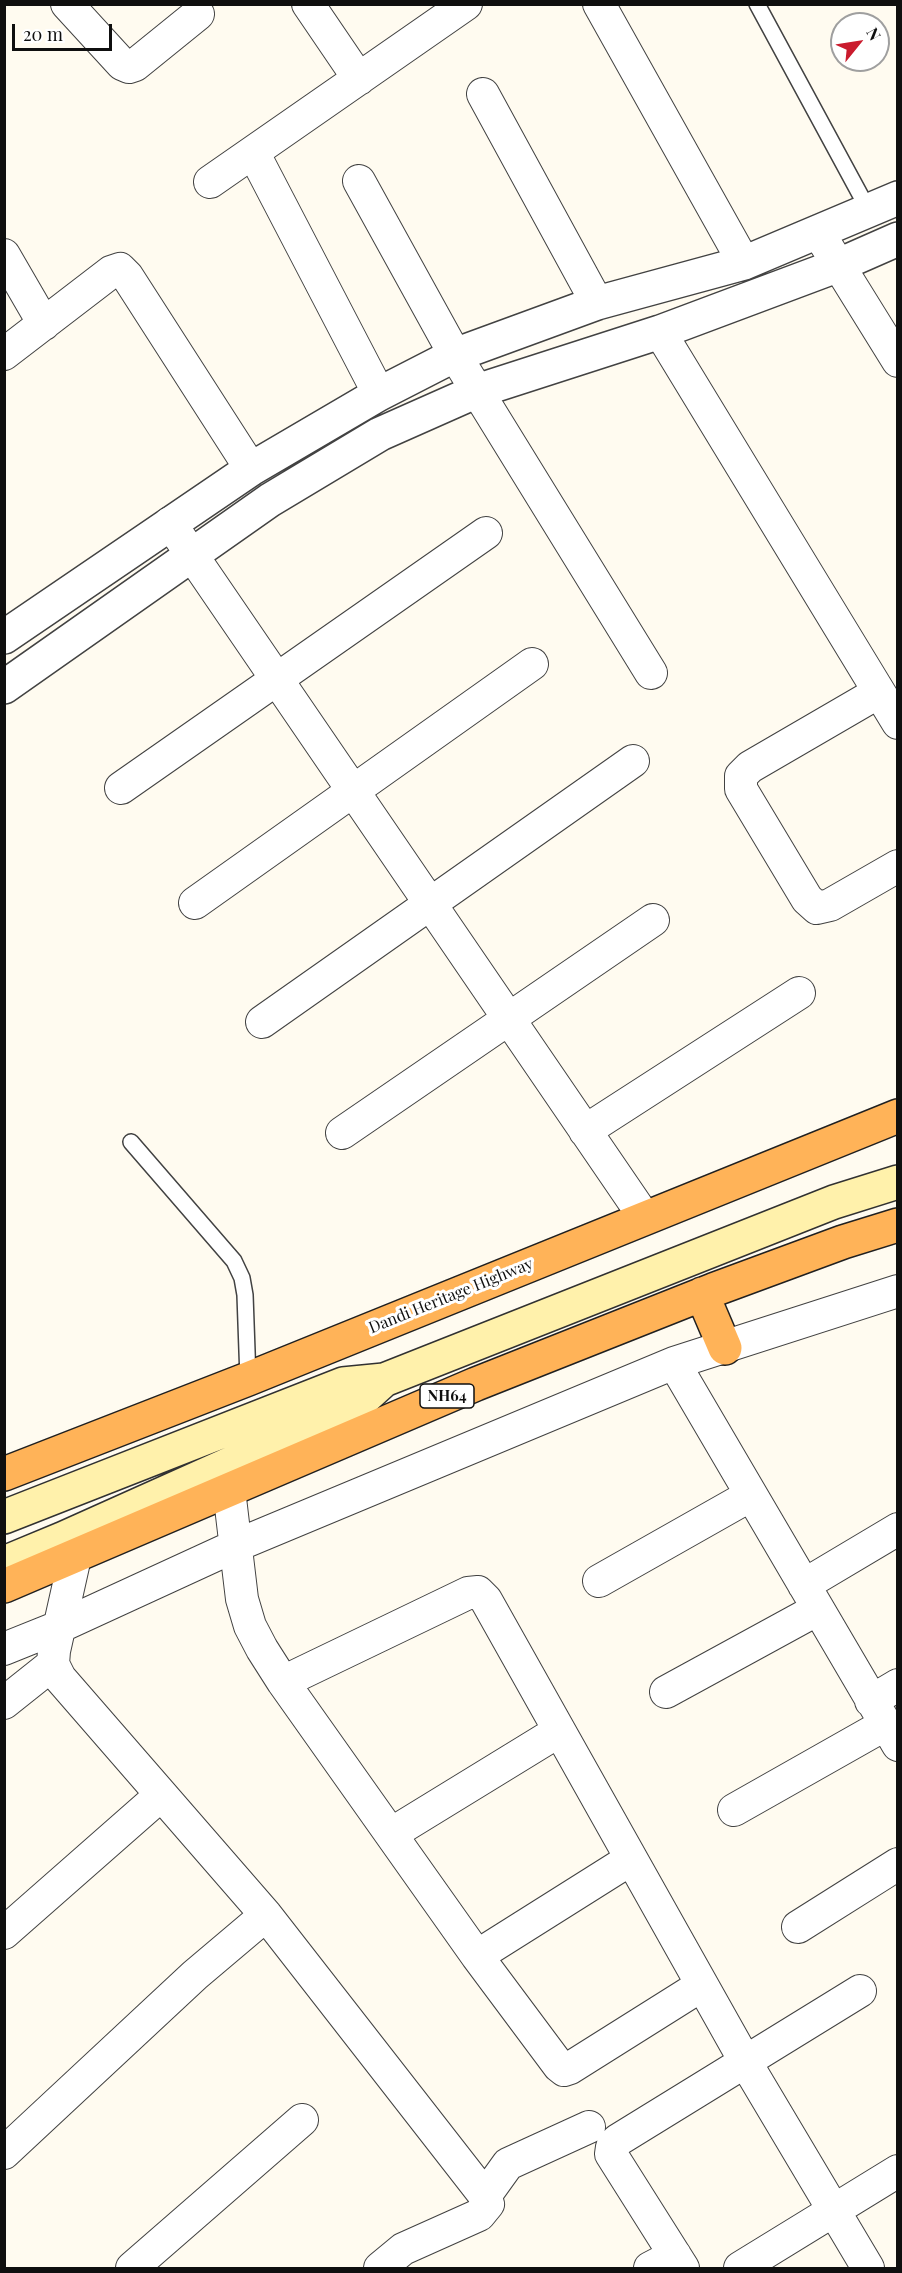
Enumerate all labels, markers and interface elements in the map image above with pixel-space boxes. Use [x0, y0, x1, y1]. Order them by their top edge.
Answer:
scale bar [15, 12, 116, 50]
north arrow [830, 12, 890, 72]
text: 20 m [23, 22, 63, 46]
text: N [862, 23, 886, 44]
street label: Dandi Heritage Highway [366, 1254, 536, 1338]
road number: NH64 [420, 1384, 474, 1408]

